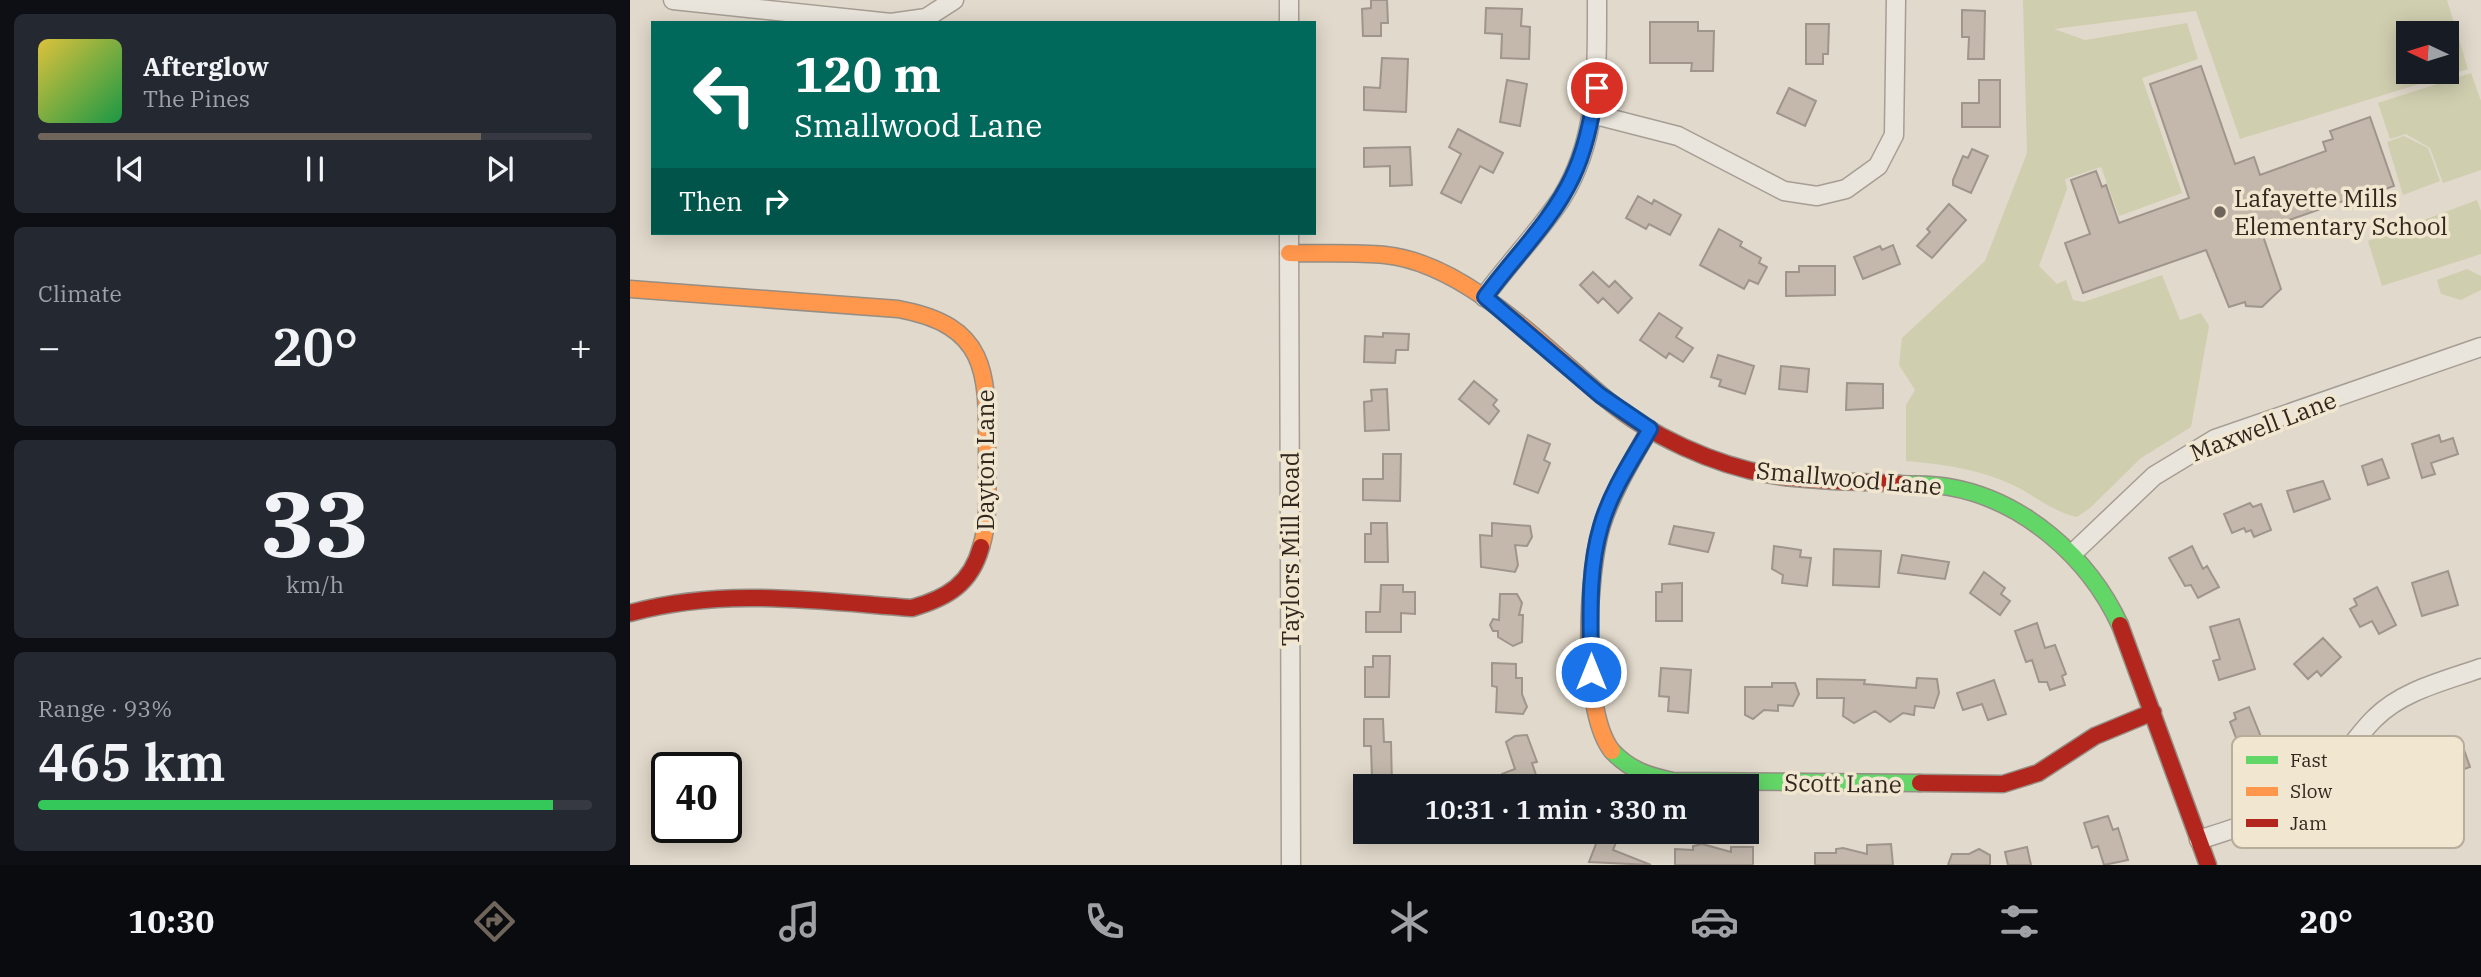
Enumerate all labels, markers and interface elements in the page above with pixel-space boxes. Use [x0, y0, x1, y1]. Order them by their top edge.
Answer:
north arrow [2396, 21, 2459, 84]
map controls [2396, 21, 2459, 84]
text: 120 m [794, 42, 941, 105]
text: Afterglow [143, 49, 269, 83]
icon: left [679, 49, 770, 140]
pin [1567, 58, 1627, 118]
icon: arrive [1578, 69, 1616, 107]
text: The Pines [143, 83, 250, 113]
text: Smallwood Lane [794, 104, 1042, 146]
icon: previous [111, 150, 149, 188]
icon: pause [296, 150, 334, 188]
icon: next [481, 150, 519, 188]
icon: right [757, 182, 795, 220]
place label: Lafayette Mills Elementary School [2234, 182, 2448, 242]
text: Then [679, 184, 743, 218]
marker: Lafayette Mills Elementary School [2212, 204, 2228, 220]
text: Climate [38, 278, 122, 308]
text: 20° [272, 313, 358, 380]
text: − [38, 322, 61, 371]
text: + [569, 322, 592, 371]
street label: Maxwell Lane [2185, 383, 2341, 469]
street label: Dayton Lane [969, 389, 1001, 531]
street label: Taylors Mill Road [1274, 452, 1306, 646]
street label: Smallwood Lane [1755, 454, 1943, 502]
text: 33 [260, 464, 370, 582]
text: km/h [286, 569, 344, 599]
position arrow [1554, 635, 1628, 709]
text: Range · 93% [38, 693, 172, 723]
text: 465 km [38, 728, 226, 795]
legend [2232, 736, 2464, 848]
text: Fast [2290, 748, 2328, 772]
speed limit sign: 40 [651, 752, 742, 843]
street label: Scott Lane [1784, 766, 1902, 800]
text: Slow [2290, 779, 2332, 803]
text: 10:31 · 1 min · 330 m [1425, 792, 1687, 826]
text: Jam [2290, 811, 2327, 835]
icon: directions [470, 897, 519, 946]
icon: music [775, 897, 824, 946]
icon: phone [1080, 897, 1129, 946]
icon: climate [1385, 897, 1434, 946]
icon: car [1690, 897, 1739, 946]
icon: filters [1995, 897, 2044, 946]
text: 10:30 [128, 900, 214, 942]
text: 20° [2300, 900, 2353, 942]

